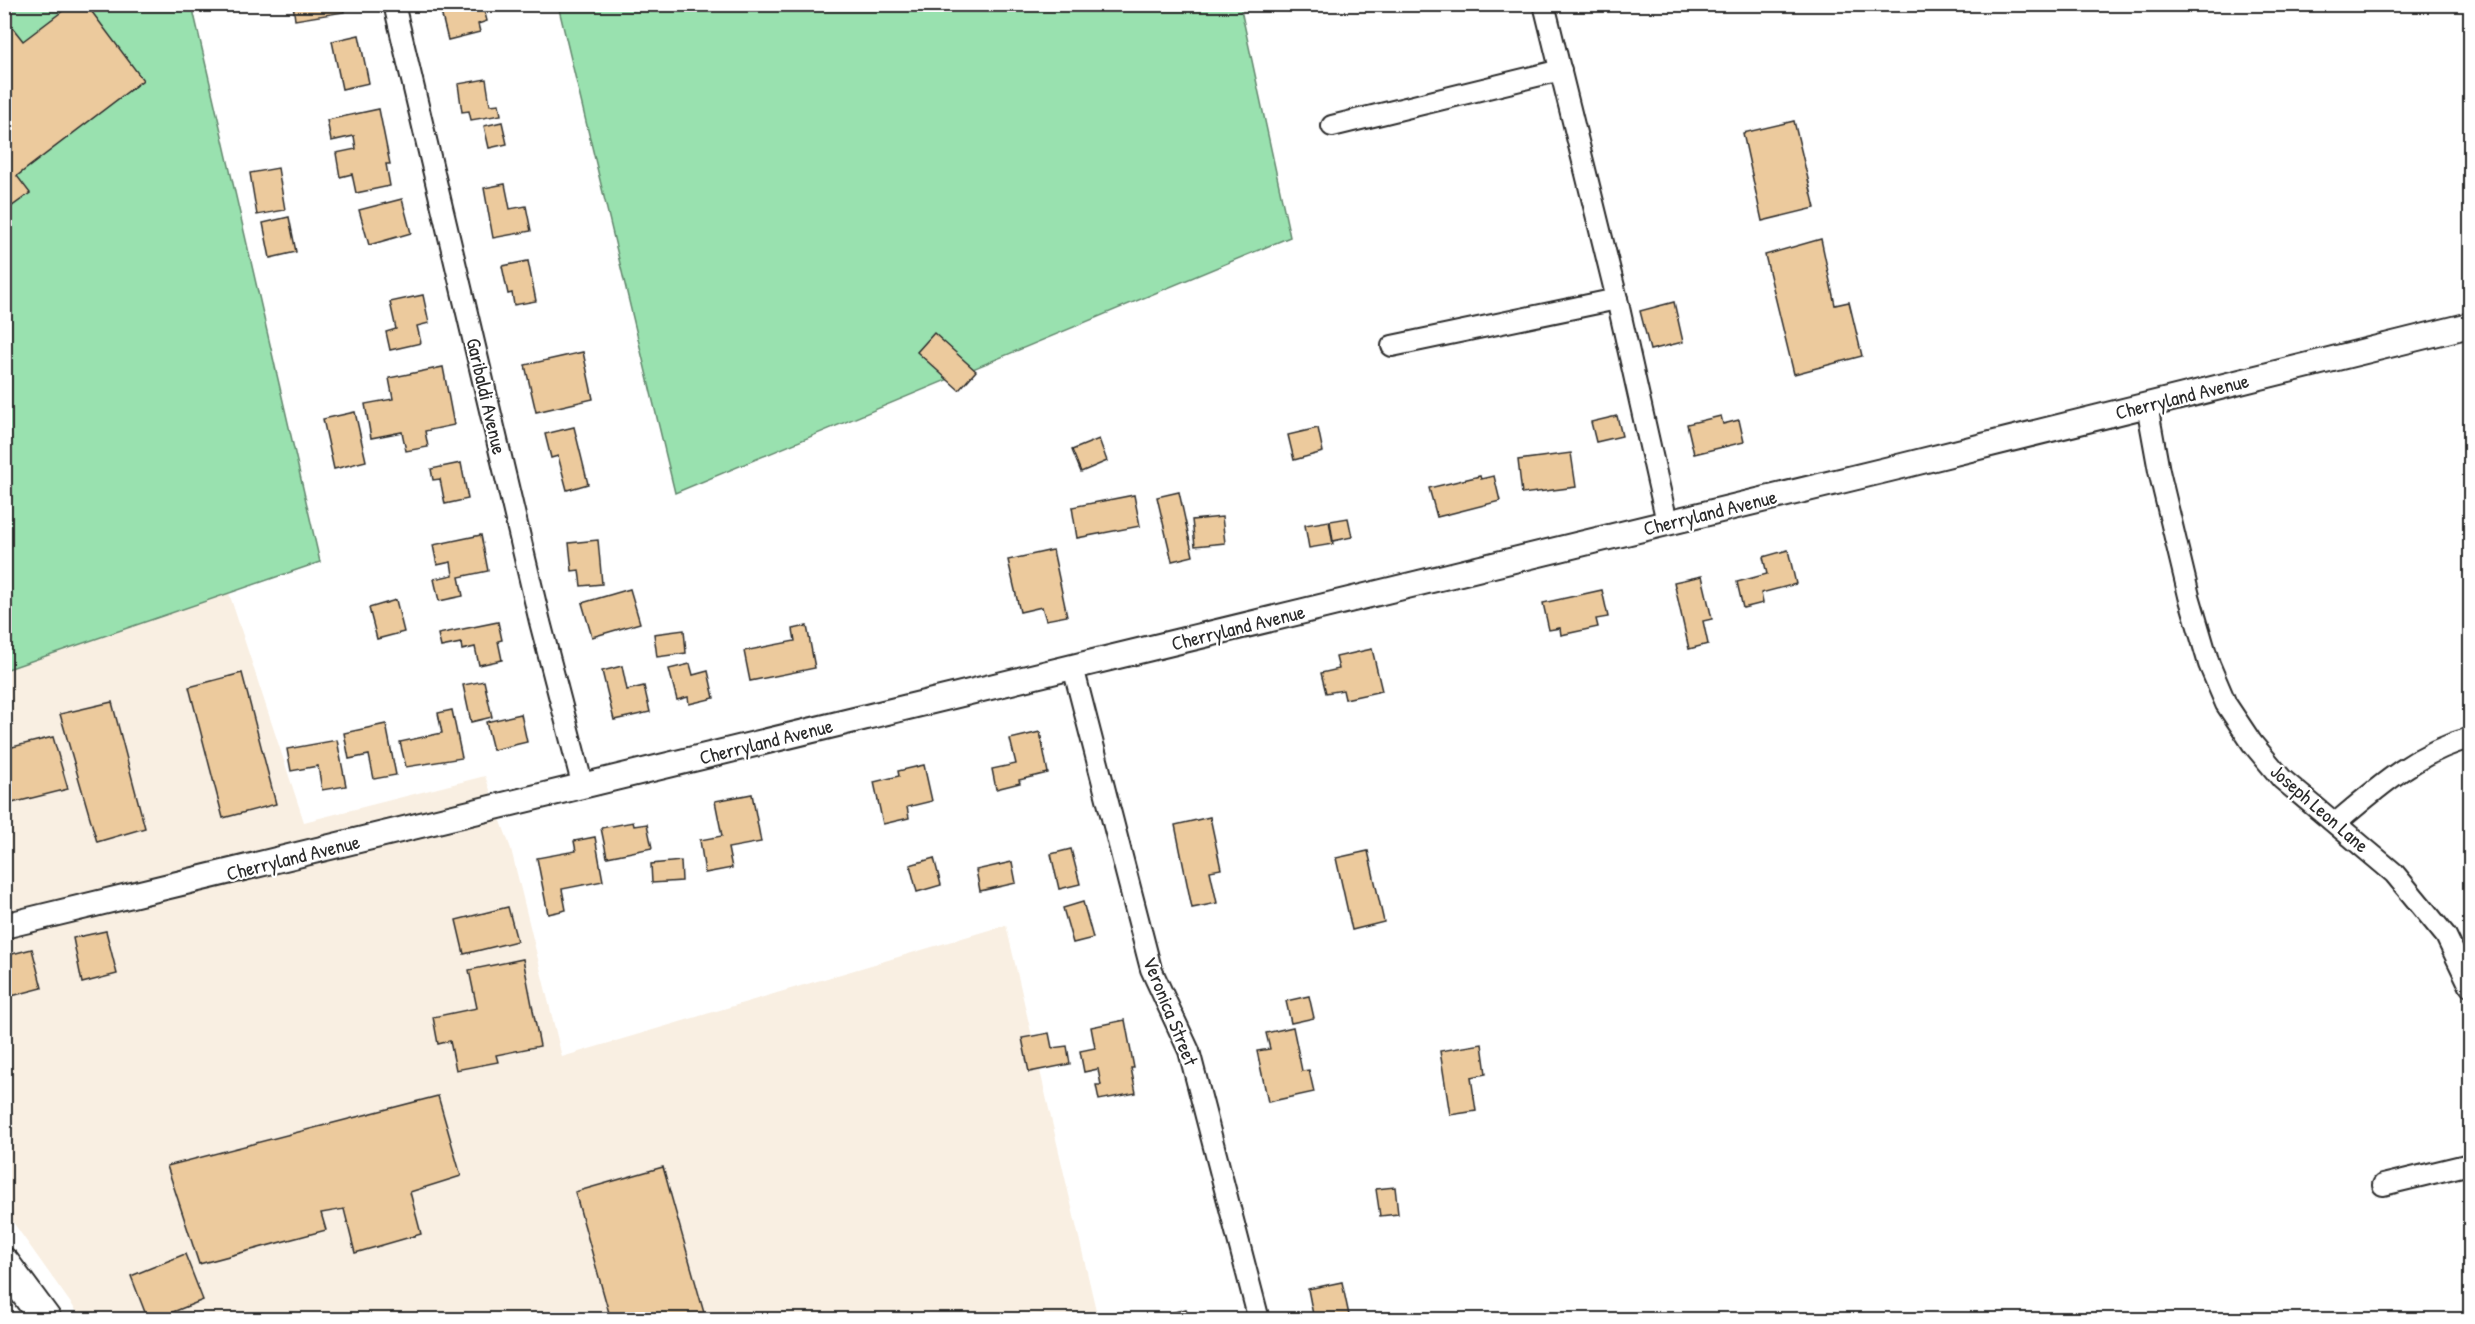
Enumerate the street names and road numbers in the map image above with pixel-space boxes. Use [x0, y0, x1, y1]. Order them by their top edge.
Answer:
street label: Garibaldi Avenue [461, 335, 514, 457]
street label: Cherryland Avenue [2113, 366, 2252, 426]
street label: Cherryland Avenue [1641, 482, 1780, 542]
street label: Cherryland Avenue [1169, 597, 1308, 657]
street label: Cherryland Avenue [697, 711, 836, 771]
street label: Joseph Leon Lane [2265, 758, 2375, 858]
street label: Cherryland Avenue [224, 827, 363, 887]
street label: Veronica Street [1137, 953, 1206, 1071]

